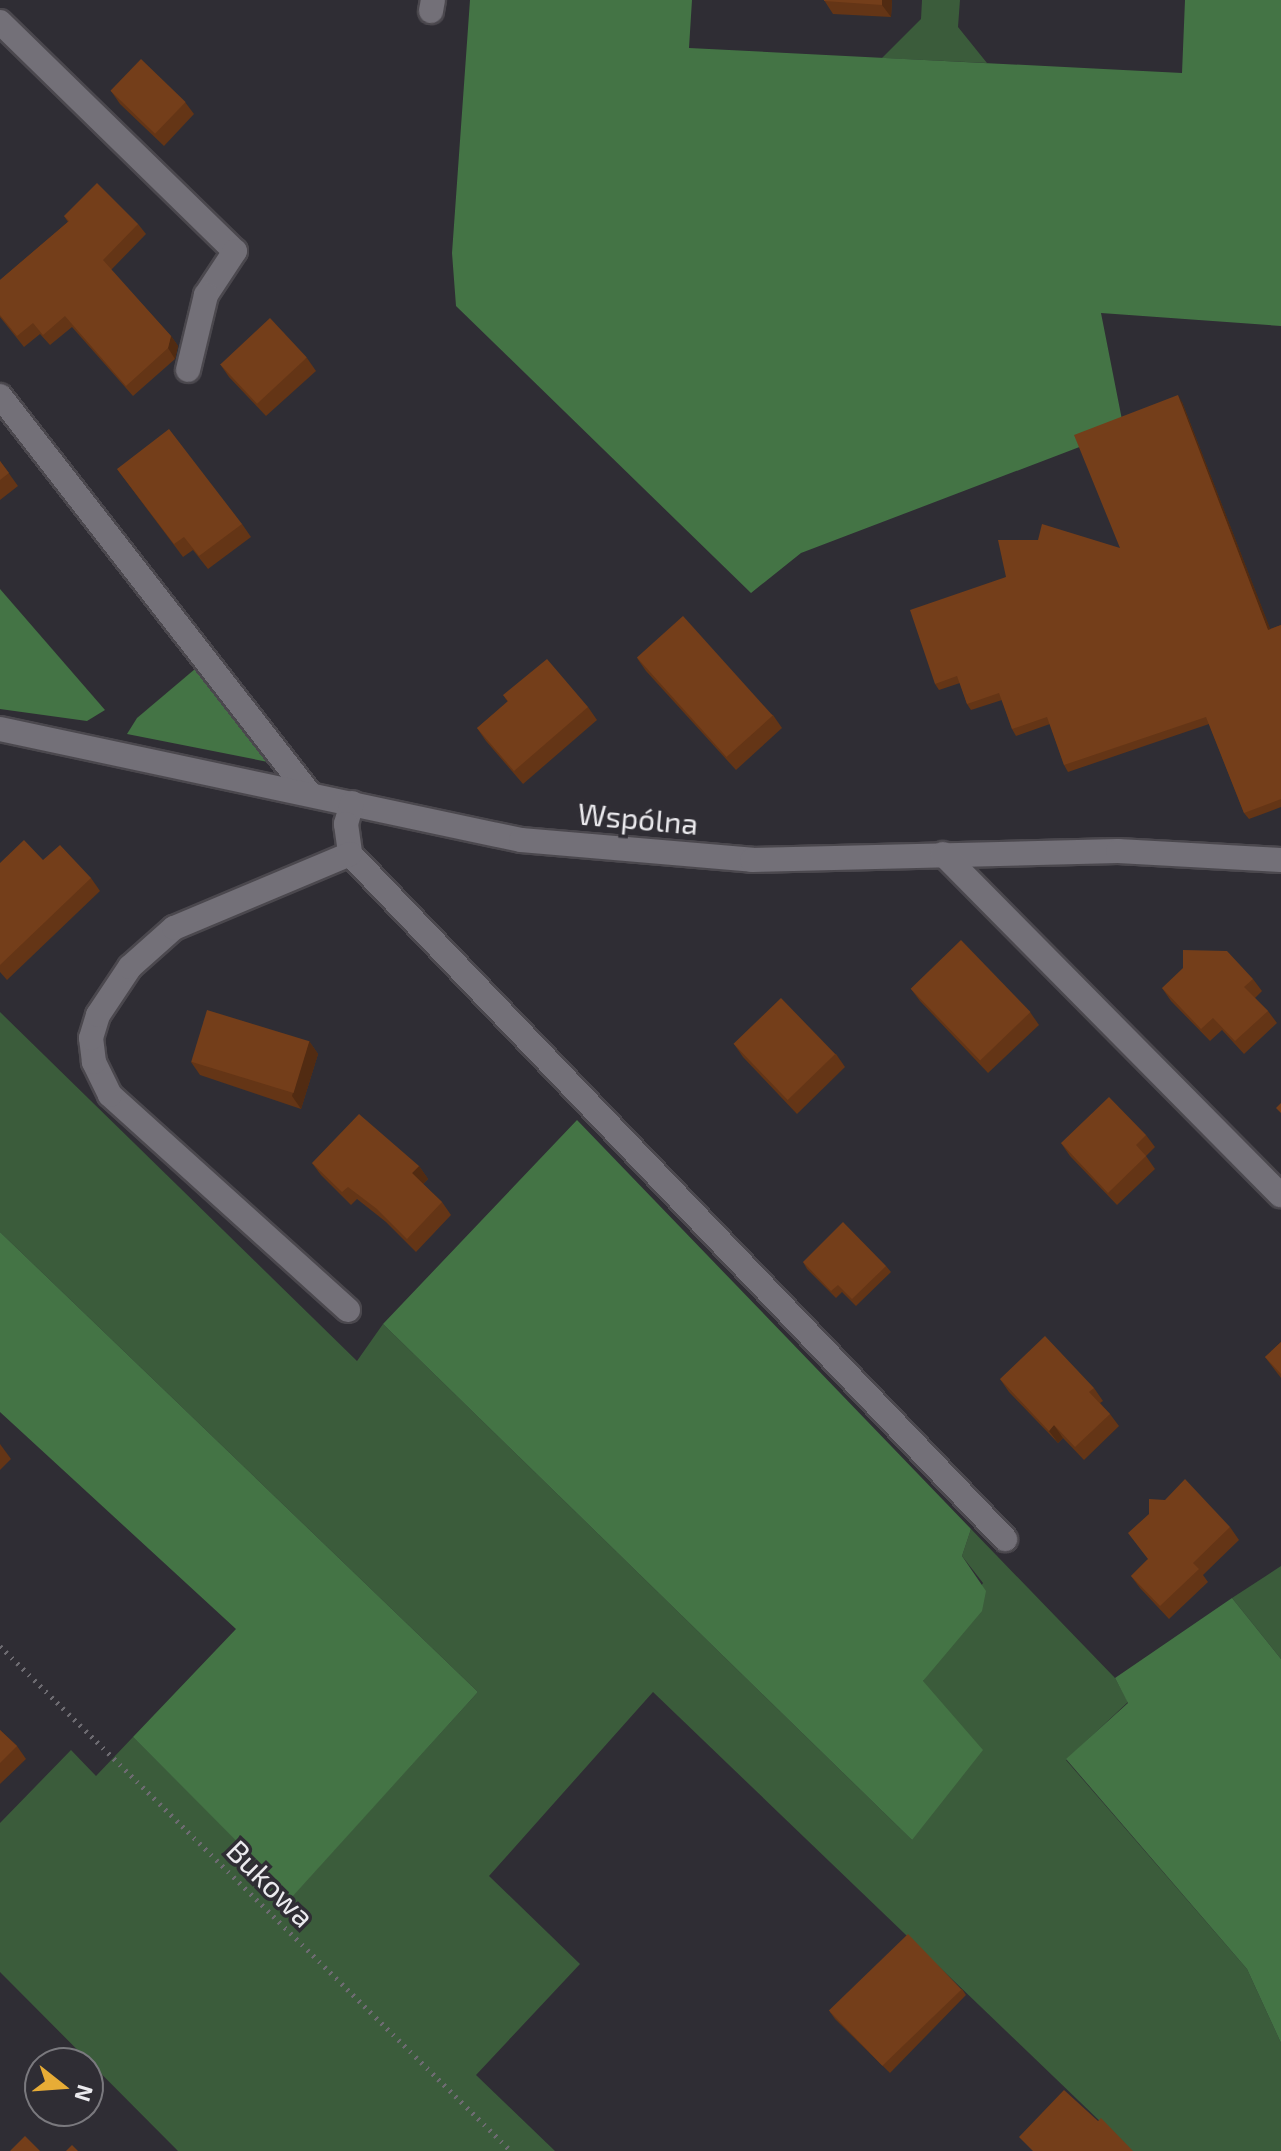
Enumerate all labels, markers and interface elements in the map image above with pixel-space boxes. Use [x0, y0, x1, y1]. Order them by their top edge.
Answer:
street label: Wspólna [576, 795, 700, 841]
street label: Bukowa [220, 1832, 322, 1934]
north arrow [24, 2047, 104, 2127]
text: N [70, 2082, 100, 2105]

